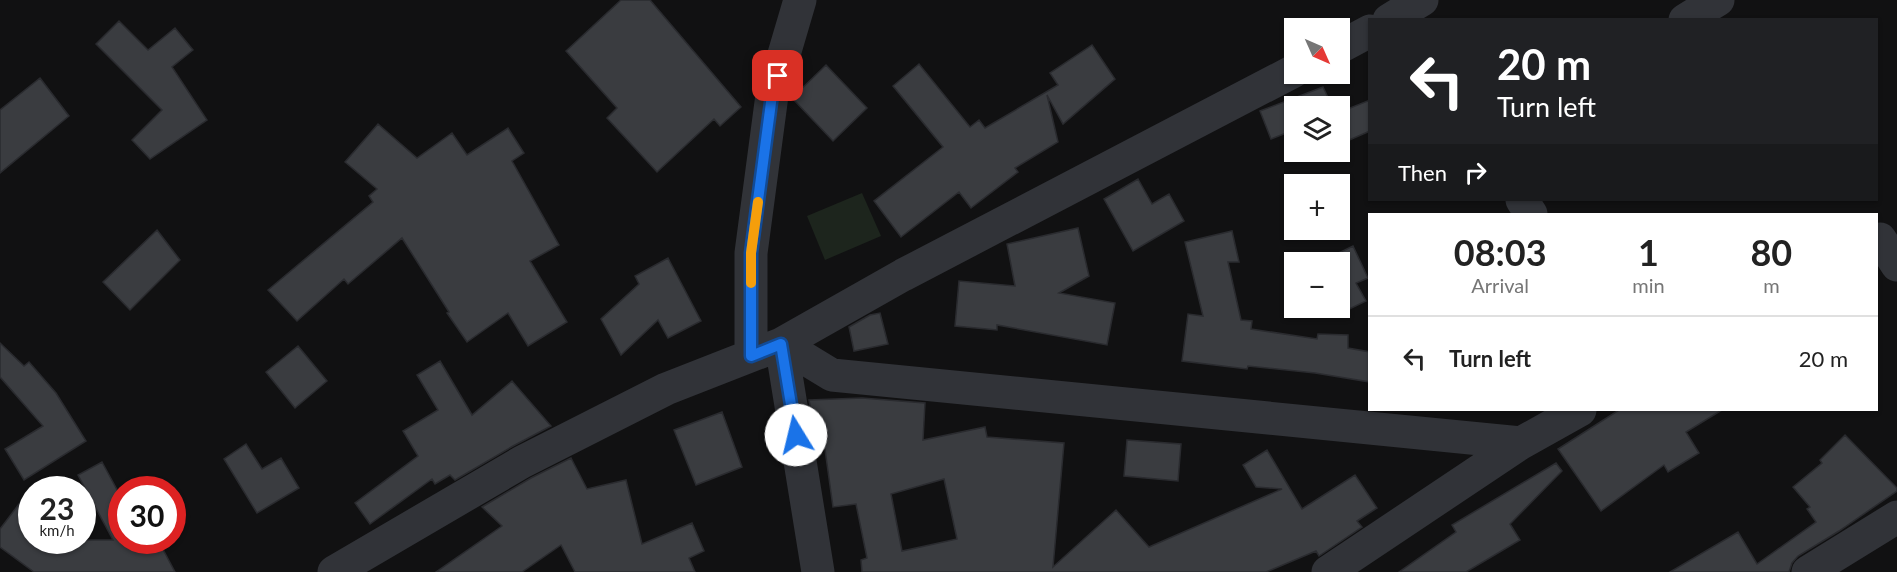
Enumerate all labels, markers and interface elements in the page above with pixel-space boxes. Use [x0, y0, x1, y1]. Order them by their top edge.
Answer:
north arrow [1284, 18, 1350, 84]
map controls [1284, 18, 1350, 318]
text: 20 m [1497, 39, 1591, 89]
icon: left [1398, 42, 1476, 120]
pin [752, 50, 803, 101]
icon: arrive [761, 59, 794, 92]
text: Turn left [1497, 90, 1596, 123]
button: layers [1284, 96, 1350, 162]
icon: right [1459, 156, 1492, 189]
text: Then [1398, 159, 1447, 186]
button: + [1284, 174, 1350, 240]
text: 08:03 [1454, 230, 1547, 274]
text: 1 [1638, 230, 1659, 274]
text: 80 [1750, 230, 1792, 274]
button: − [1284, 252, 1350, 318]
text: Arrival [1471, 273, 1529, 297]
text: min [1632, 273, 1665, 297]
text: m [1763, 273, 1780, 297]
icon: left [1398, 342, 1431, 375]
text: Turn left [1449, 345, 1531, 372]
text: 20 m [1799, 345, 1848, 372]
position arrow [764, 403, 828, 467]
speed limit sign: 30 [108, 476, 186, 554]
text: 23 [40, 490, 74, 526]
text: km/h [39, 521, 75, 539]

